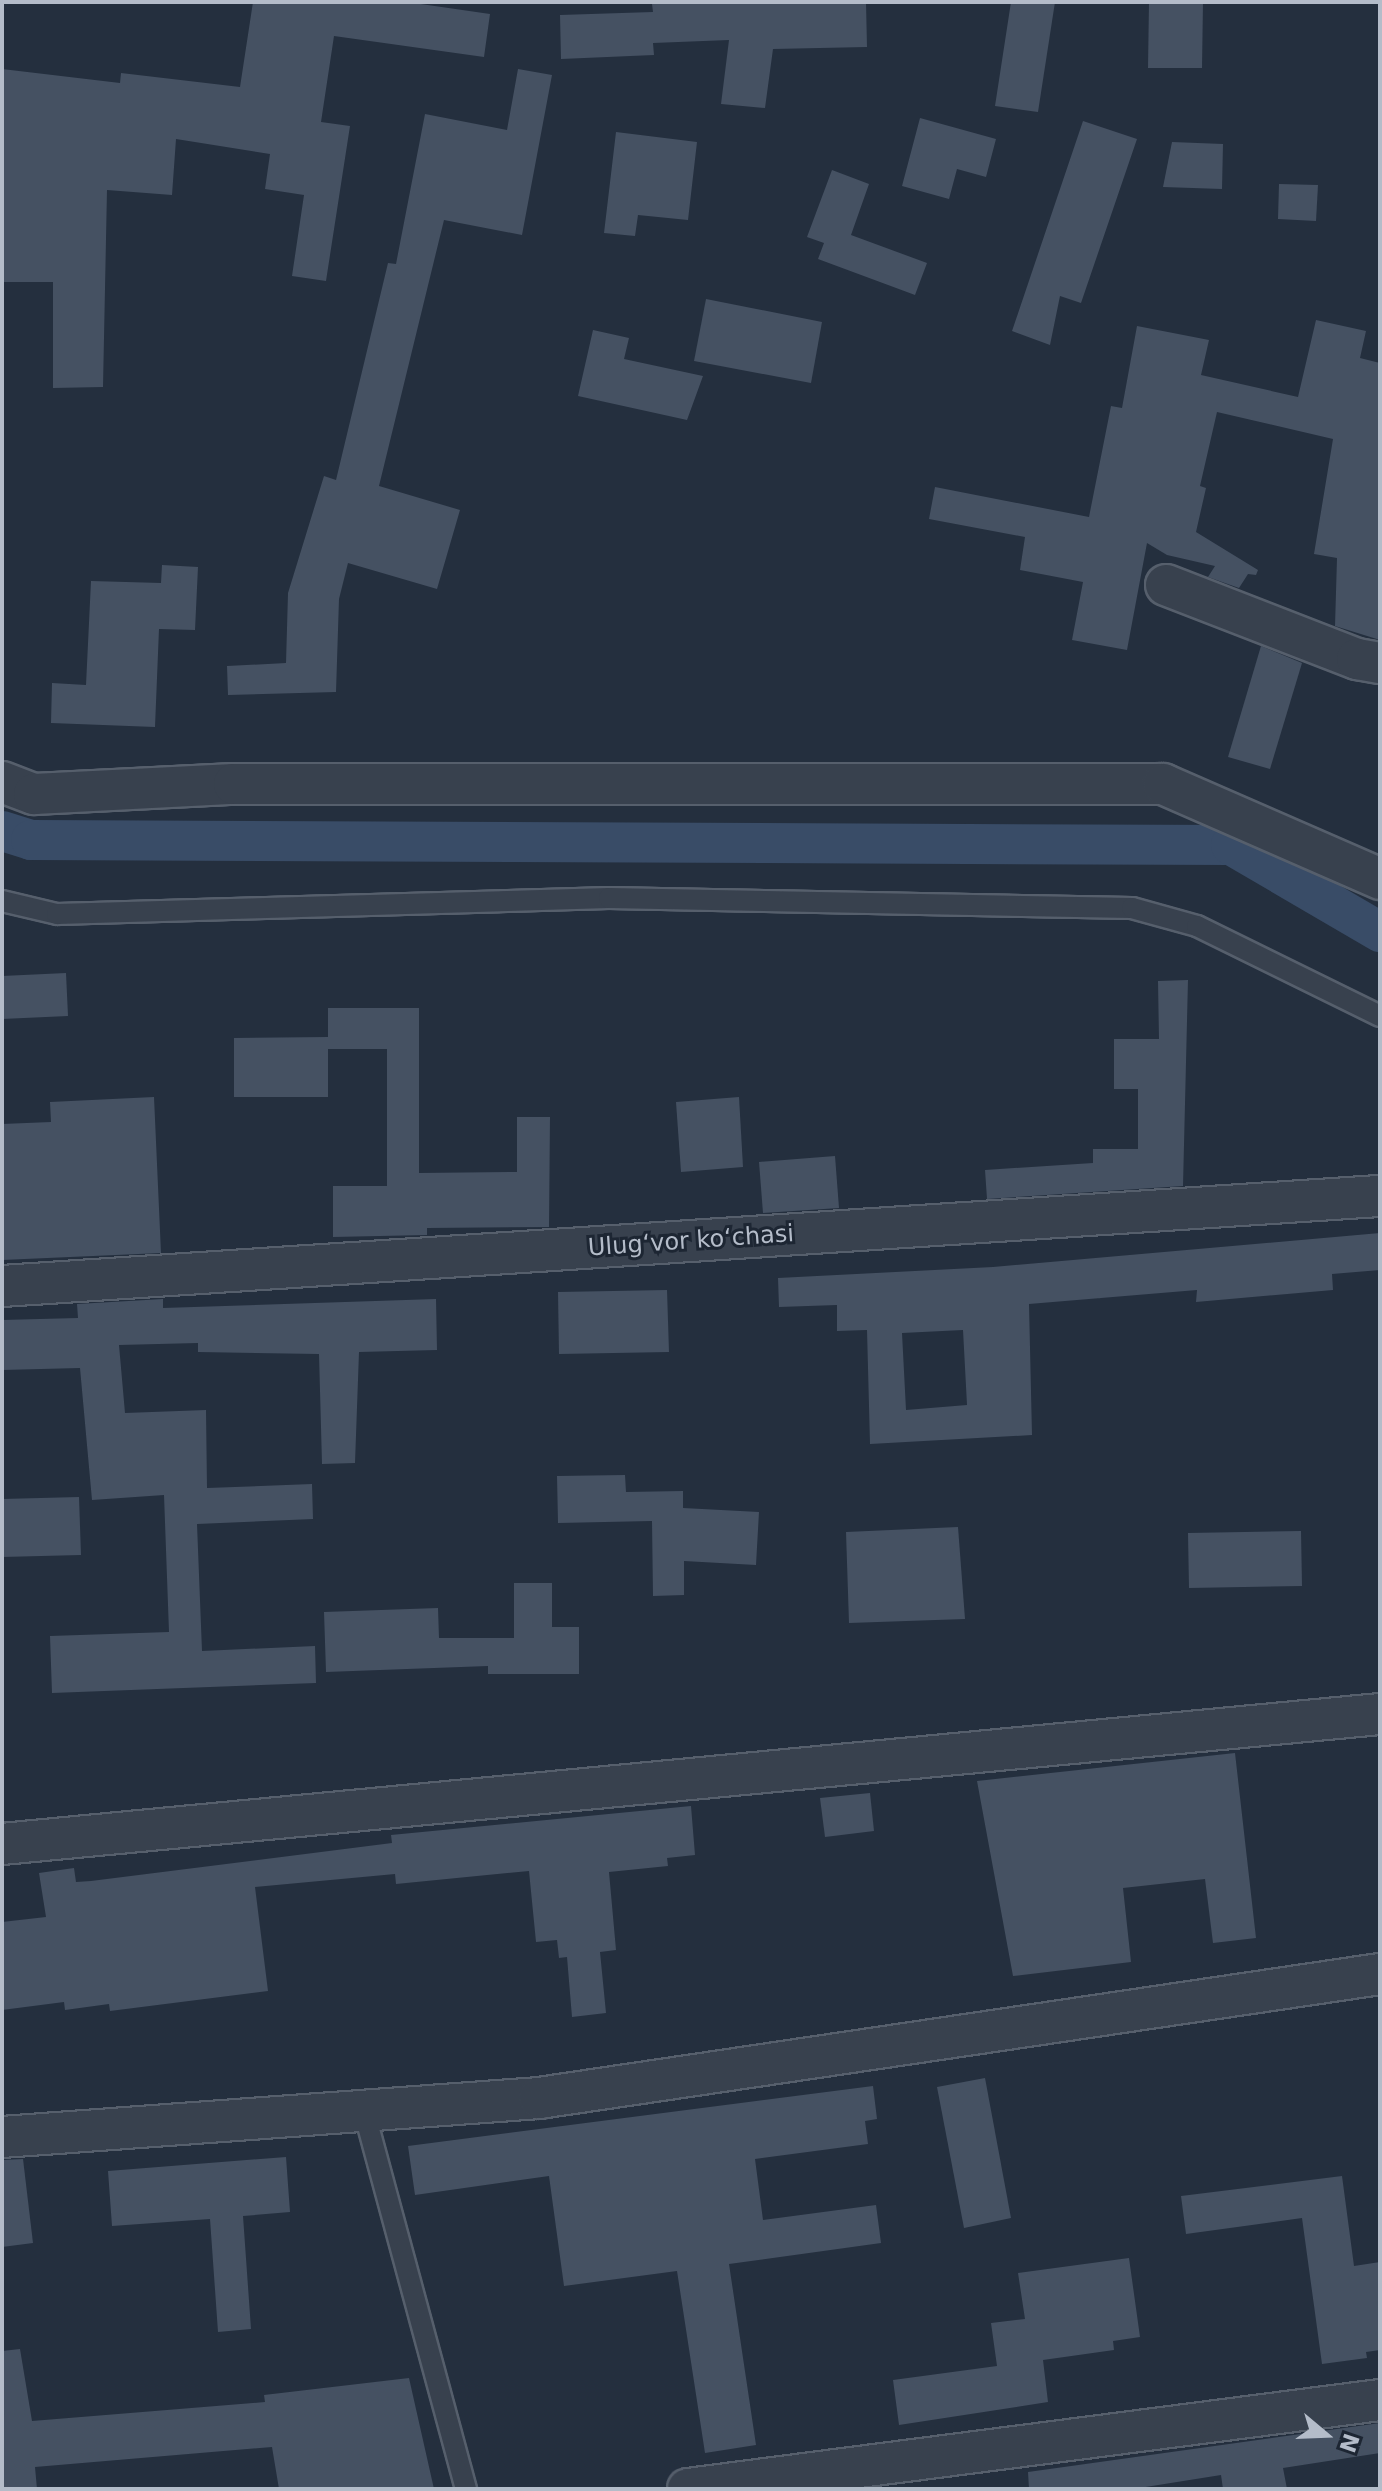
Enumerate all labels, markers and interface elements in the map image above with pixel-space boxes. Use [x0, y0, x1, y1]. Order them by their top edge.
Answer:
street label: Ulugʻvor koʻchasi [587, 1219, 795, 1263]
north arrow [1286, 2395, 1366, 2475]
text: N [1334, 2430, 1364, 2456]

